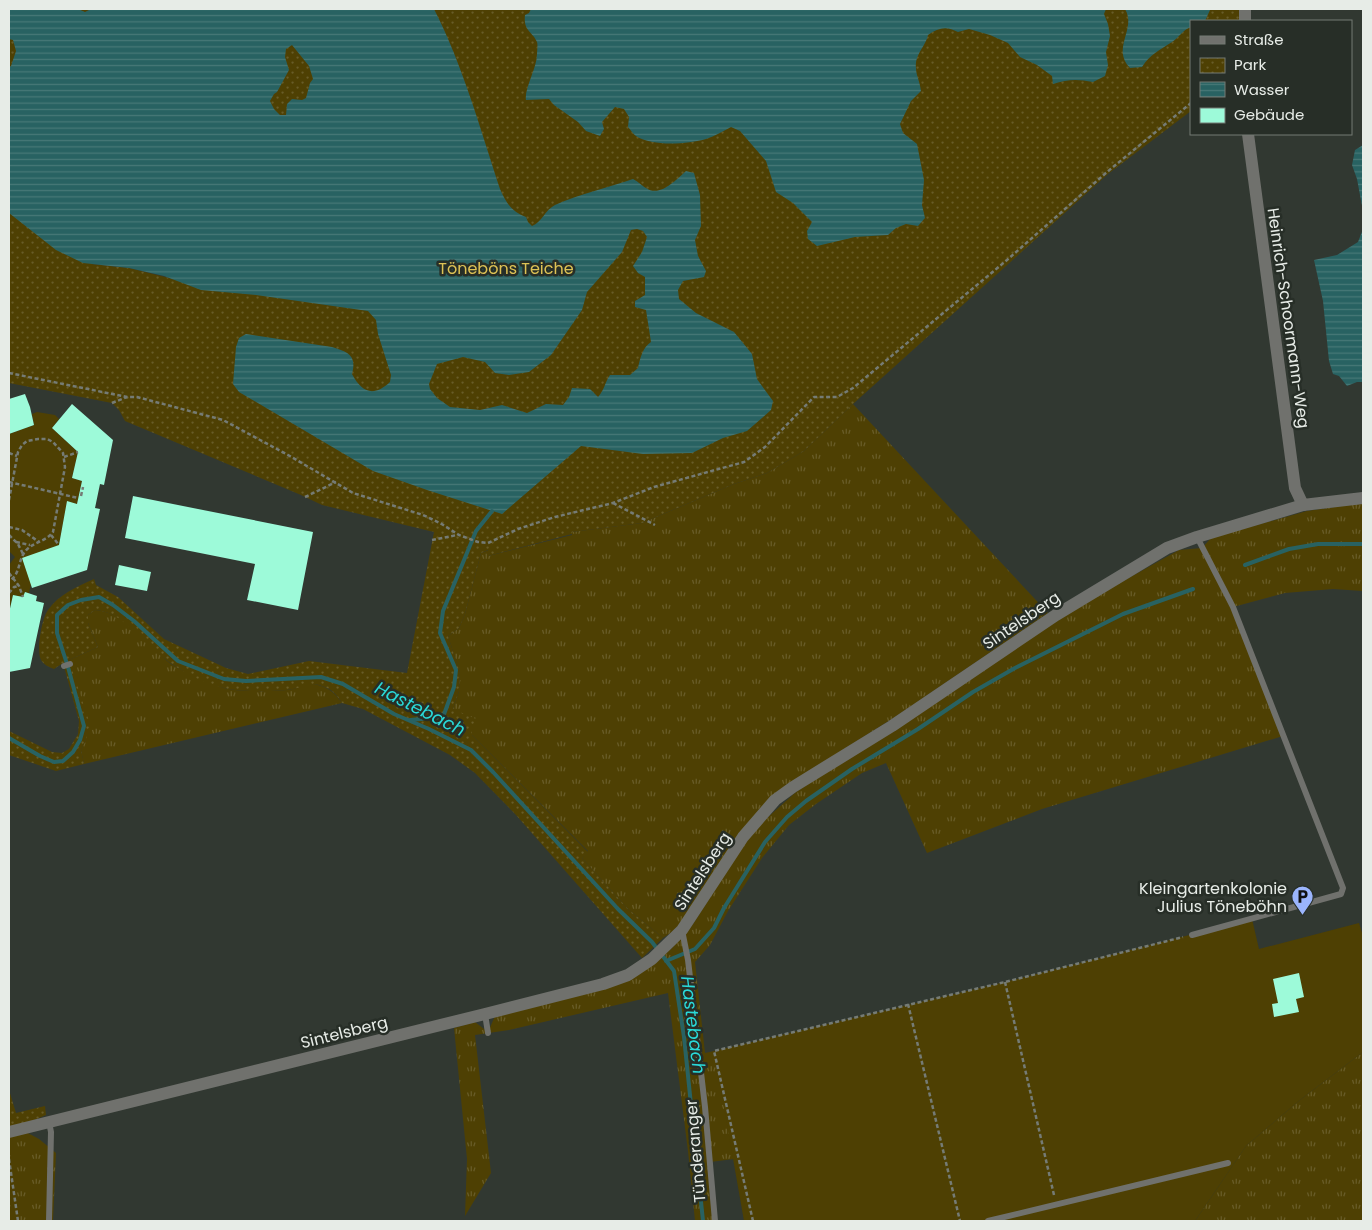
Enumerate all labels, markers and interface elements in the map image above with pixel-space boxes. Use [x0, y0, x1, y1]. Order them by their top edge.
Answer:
legend [1190, 20, 1352, 135]
text: Straße [1234, 29, 1284, 50]
text: Park [1234, 54, 1266, 75]
text: Wasser [1234, 79, 1290, 100]
text: Gebäude [1234, 104, 1304, 125]
street label: Heinrich-Schoormann-Weg [1262, 206, 1315, 430]
park label: Töneböns Teiche [438, 257, 574, 280]
street label: Sintelsberg [978, 586, 1065, 655]
water label: Hastebach [371, 675, 470, 742]
street label: Sintelsberg [669, 828, 736, 915]
place label: Kleingartenkolonie Julius Töneböhn [1139, 877, 1287, 918]
parking icon: Kleingartenkolonie Julius Töneböhn [1291, 885, 1315, 916]
water label: Hastebach [675, 975, 712, 1075]
street label: Sintelsberg [298, 1011, 390, 1054]
street label: Tünderanger [680, 1098, 711, 1204]

